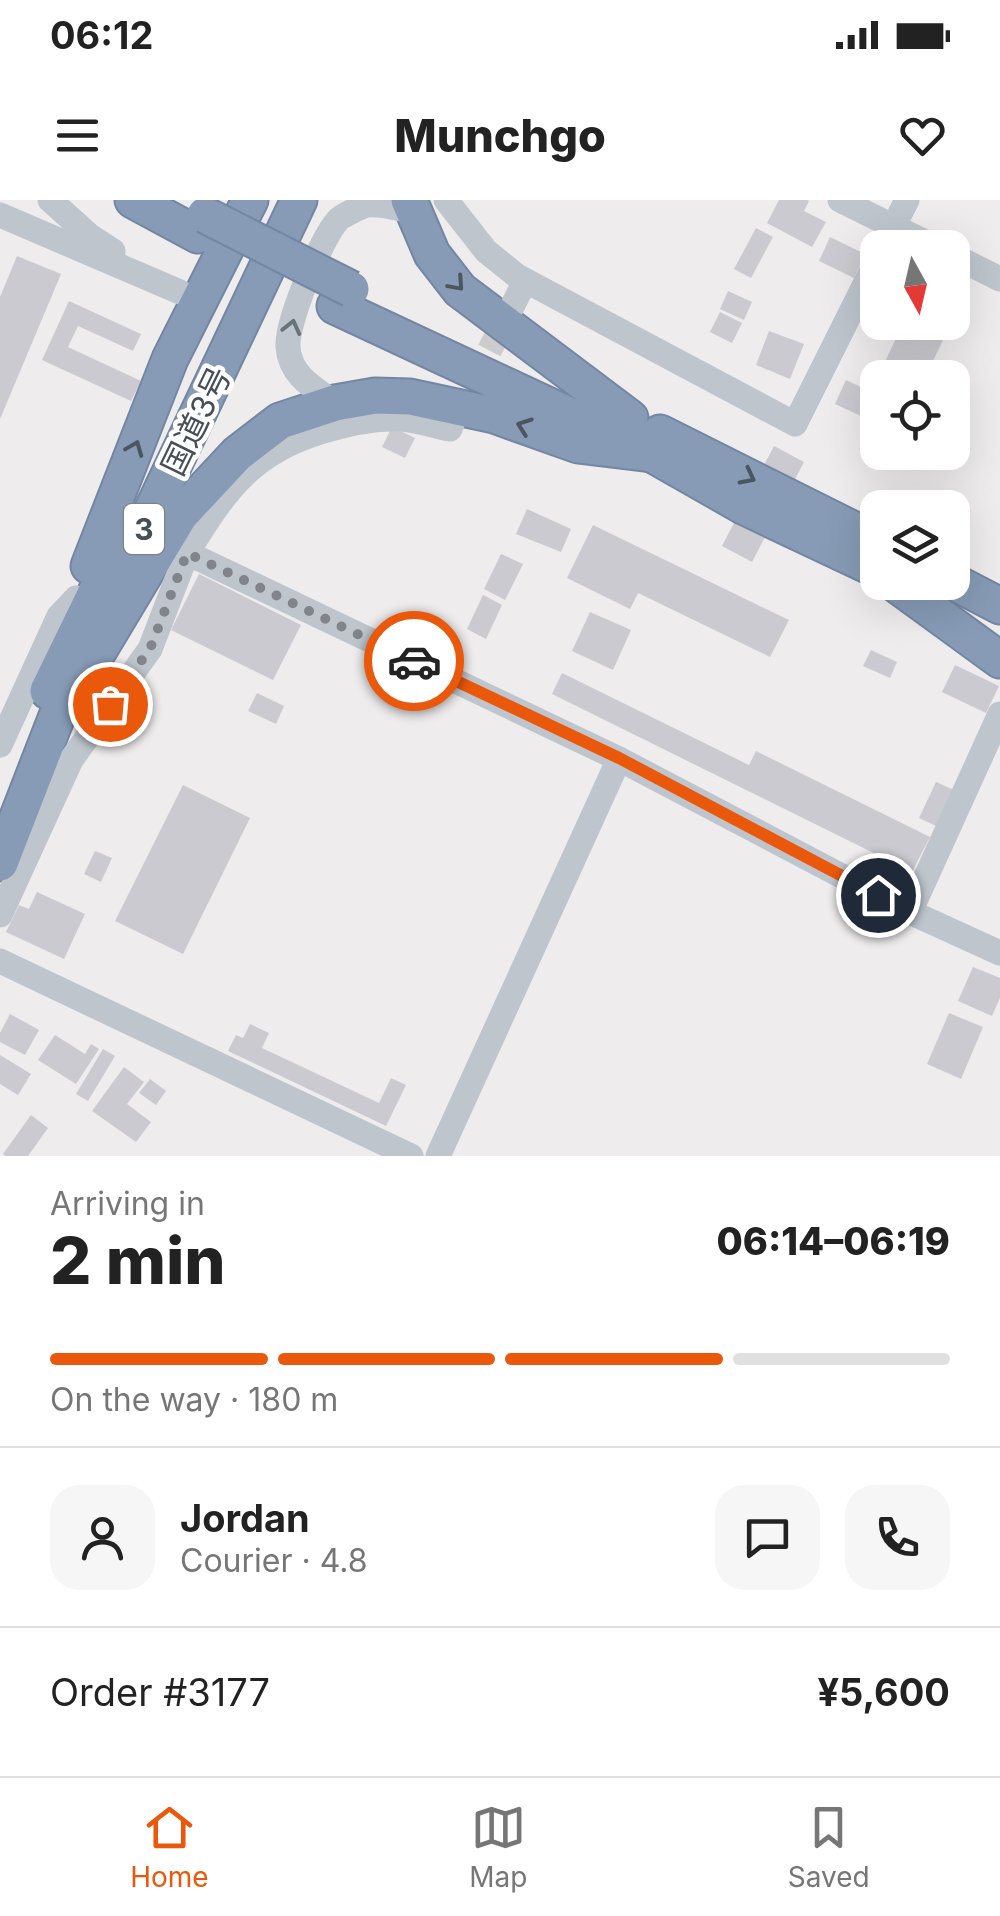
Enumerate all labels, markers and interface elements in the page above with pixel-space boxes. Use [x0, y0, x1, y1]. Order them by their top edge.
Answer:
text: 06:12 [50, 12, 153, 58]
icon: menu [50, 108, 105, 163]
text: Munchgo [394, 108, 606, 163]
icon: heart [895, 108, 950, 163]
north arrow [860, 230, 970, 340]
map controls [860, 230, 970, 600]
one-way arrow [445, 272, 463, 290]
one-way arrow [281, 319, 302, 336]
street label: 国道3号 [153, 360, 239, 482]
button: locate [860, 360, 970, 470]
one-way arrow [516, 417, 533, 438]
one-way arrow [123, 440, 143, 458]
one-way arrow [738, 465, 756, 484]
button: layers [860, 490, 970, 600]
road number: 3 [124, 504, 164, 554]
courier [364, 611, 464, 711]
icon: car [387, 634, 442, 689]
pin [68, 662, 153, 747]
icon: bag [83, 677, 138, 732]
pin [836, 853, 921, 938]
icon: home [851, 868, 906, 923]
text: Arriving in [50, 1184, 205, 1223]
text: 06:14–06:19 [716, 1218, 950, 1264]
text: 2 min [50, 1221, 226, 1300]
text: On the way · 180 m [50, 1380, 338, 1419]
button: person [50, 1485, 155, 1590]
button: chat [715, 1485, 820, 1590]
button: phone [845, 1485, 950, 1590]
text: Jordan [180, 1495, 310, 1541]
text: Courier · 4.8 [180, 1541, 368, 1580]
text: Order #3177 [50, 1669, 270, 1715]
text: ¥5,600 [817, 1669, 950, 1715]
tab: Home [130, 1800, 209, 1894]
tab: Map [469, 1800, 527, 1894]
tab: Saved [788, 1800, 870, 1894]

